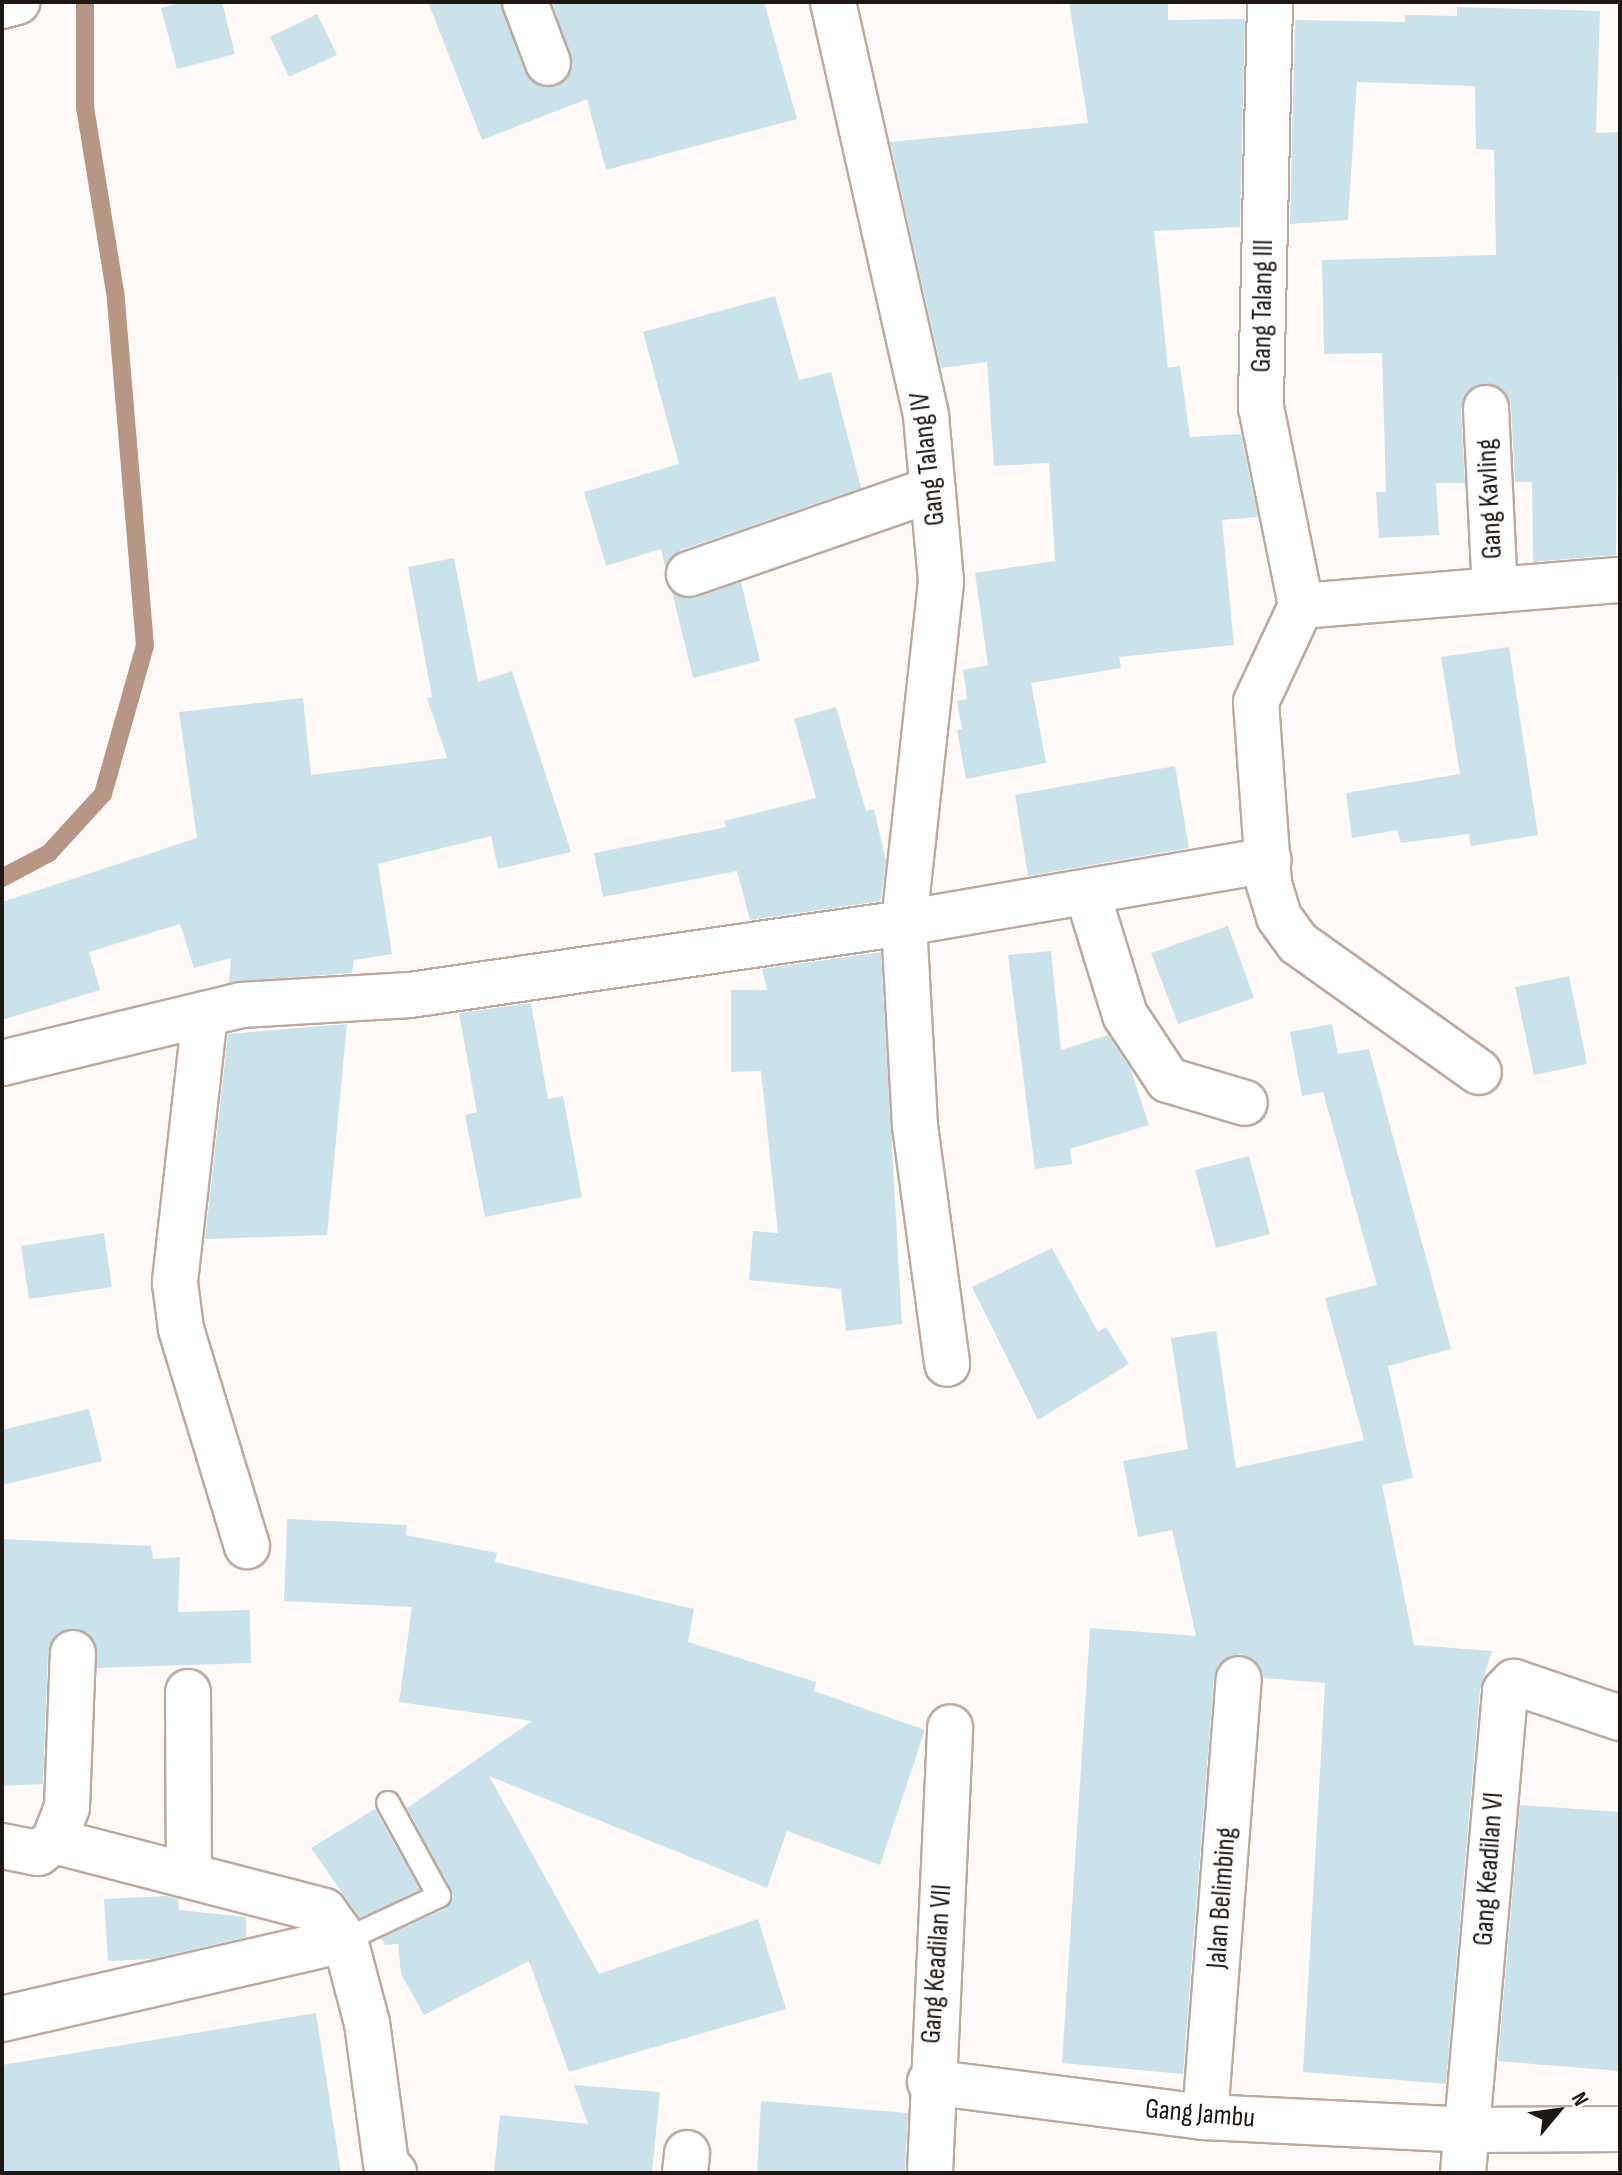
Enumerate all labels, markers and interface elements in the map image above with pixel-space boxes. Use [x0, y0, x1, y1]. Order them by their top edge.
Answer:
street label: Gang Talang III [1245, 239, 1281, 373]
street label: Gang Talang IV [903, 390, 953, 528]
street label: Gang Kavling [1470, 438, 1510, 560]
street label: Gang Keadilan VI [1467, 1791, 1511, 1947]
street label: Jalan Belimbing [1200, 1826, 1244, 1970]
street label: Gang Keadilan VII [915, 1883, 959, 2045]
north arrow [1518, 2071, 1598, 2151]
text: N [1565, 2087, 1594, 2111]
street label: Gang Jambu [1144, 2092, 1256, 2136]

